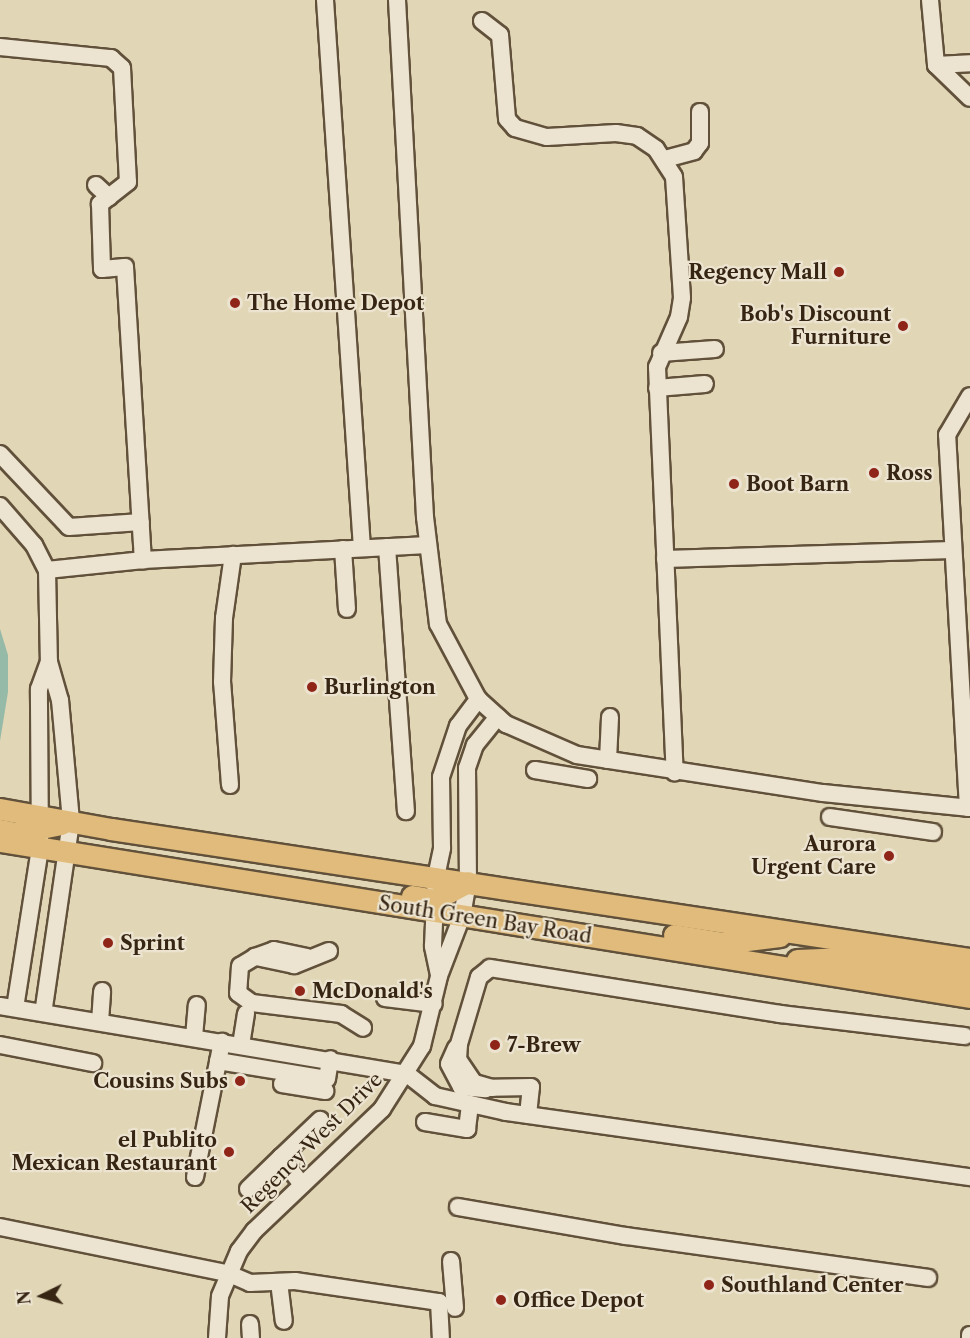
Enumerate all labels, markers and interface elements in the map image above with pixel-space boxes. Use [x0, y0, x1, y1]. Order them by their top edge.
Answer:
place label: Regency Mall [688, 260, 827, 284]
marker: Regency Mall [832, 265, 846, 279]
place label: The Home Depot [247, 291, 424, 315]
marker: The Home Depot [228, 296, 242, 310]
place label: Bob's Discount Furniture [740, 302, 891, 349]
marker: Bob's Discount Furniture [896, 319, 910, 333]
place label: Ross [886, 461, 933, 485]
marker: Ross [867, 466, 881, 480]
place label: Boot Barn [746, 472, 849, 496]
marker: Boot Barn [727, 477, 741, 491]
place label: Burlington [324, 675, 436, 699]
marker: Burlington [305, 680, 319, 694]
place label: Aurora Urgent Care [751, 832, 876, 879]
marker: Aurora Urgent Care [880, 847, 898, 865]
street label: South Green Bay Road [376, 891, 594, 949]
place label: Sprint [120, 931, 185, 955]
marker: Sprint [101, 936, 115, 950]
place label: McDonald's [312, 979, 433, 1003]
marker: McDonald's [293, 984, 307, 998]
place label: 7-Brew [507, 1033, 581, 1057]
marker: 7-Brew [488, 1038, 502, 1052]
street label: Regency West Drive [236, 1067, 388, 1219]
place label: Cousins Subs [93, 1069, 228, 1093]
marker: Cousins Subs [233, 1074, 247, 1088]
place label: el Publito Mexican Restaurant [12, 1128, 217, 1175]
marker: el Publito Mexican Restaurant [222, 1145, 236, 1159]
north arrow [12, 1266, 72, 1326]
place label: Southland Center [721, 1273, 904, 1297]
marker: Southland Center [702, 1278, 716, 1292]
place label: Office Depot [513, 1288, 644, 1312]
text: N [14, 1290, 35, 1305]
marker: Office Depot [494, 1293, 508, 1307]

